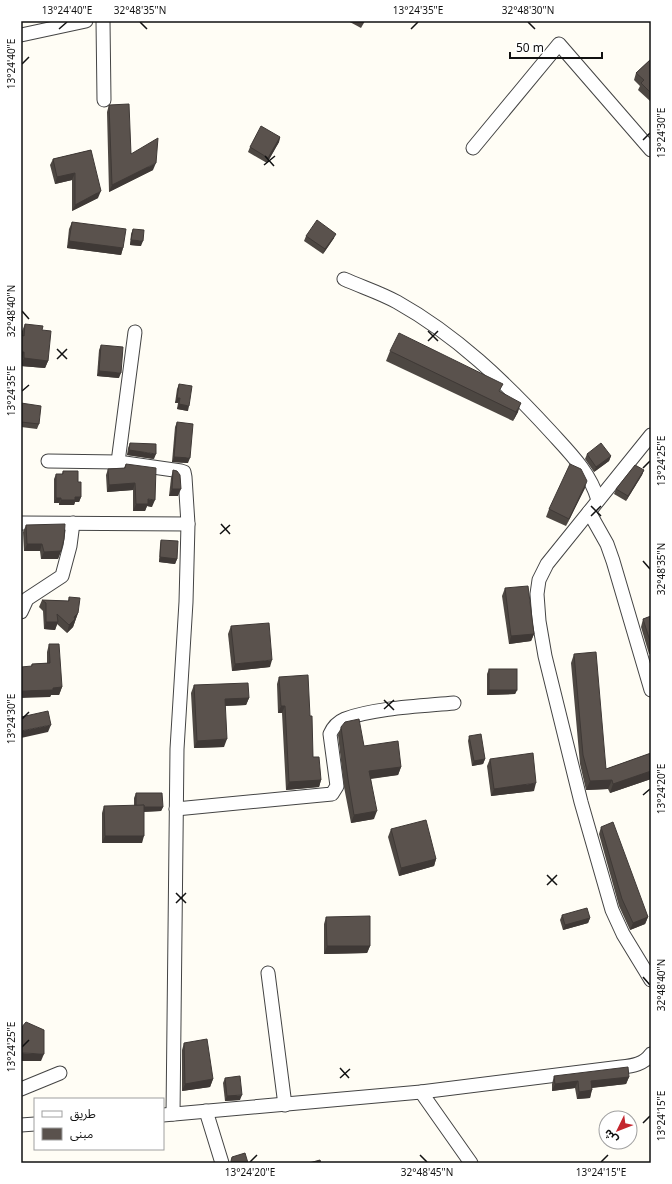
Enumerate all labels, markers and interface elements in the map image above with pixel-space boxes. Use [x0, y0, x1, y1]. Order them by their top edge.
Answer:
text: 13°24'40"E [42, 0, 92, 21]
text: 32°48'35"N [114, 0, 166, 21]
text: 13°24'35"E [393, 0, 443, 21]
text: 32°48'30"N [502, 0, 554, 21]
scale bar [510, 34, 602, 60]
text: 50 m [516, 36, 544, 61]
text: 13°24'40"E [1, 39, 22, 89]
text: 13°24'30"E [651, 108, 672, 158]
text: 32°48'40"N [1, 285, 22, 337]
text: 13°24'35"E [1, 366, 22, 416]
text: 13°24'25"E [651, 436, 672, 486]
text: 32°48'35"N [651, 543, 672, 595]
text: 13°24'30"E [1, 694, 22, 744]
text: 13°24'20"E [651, 764, 672, 814]
text: 32°48'40"N [651, 959, 672, 1011]
text: 13°24'25"E [1, 1022, 22, 1072]
text: 13°24'15"E [651, 1091, 672, 1141]
legend [34, 1098, 164, 1150]
text: طريق [70, 1102, 96, 1127]
north arrow [598, 1110, 638, 1150]
text: مبنى [70, 1122, 93, 1147]
text: ش [597, 1123, 625, 1150]
text: 13°24'20"E [225, 1162, 275, 1183]
text: 32°48'45"N [401, 1162, 453, 1183]
text: 13°24'15"E [576, 1162, 626, 1183]

